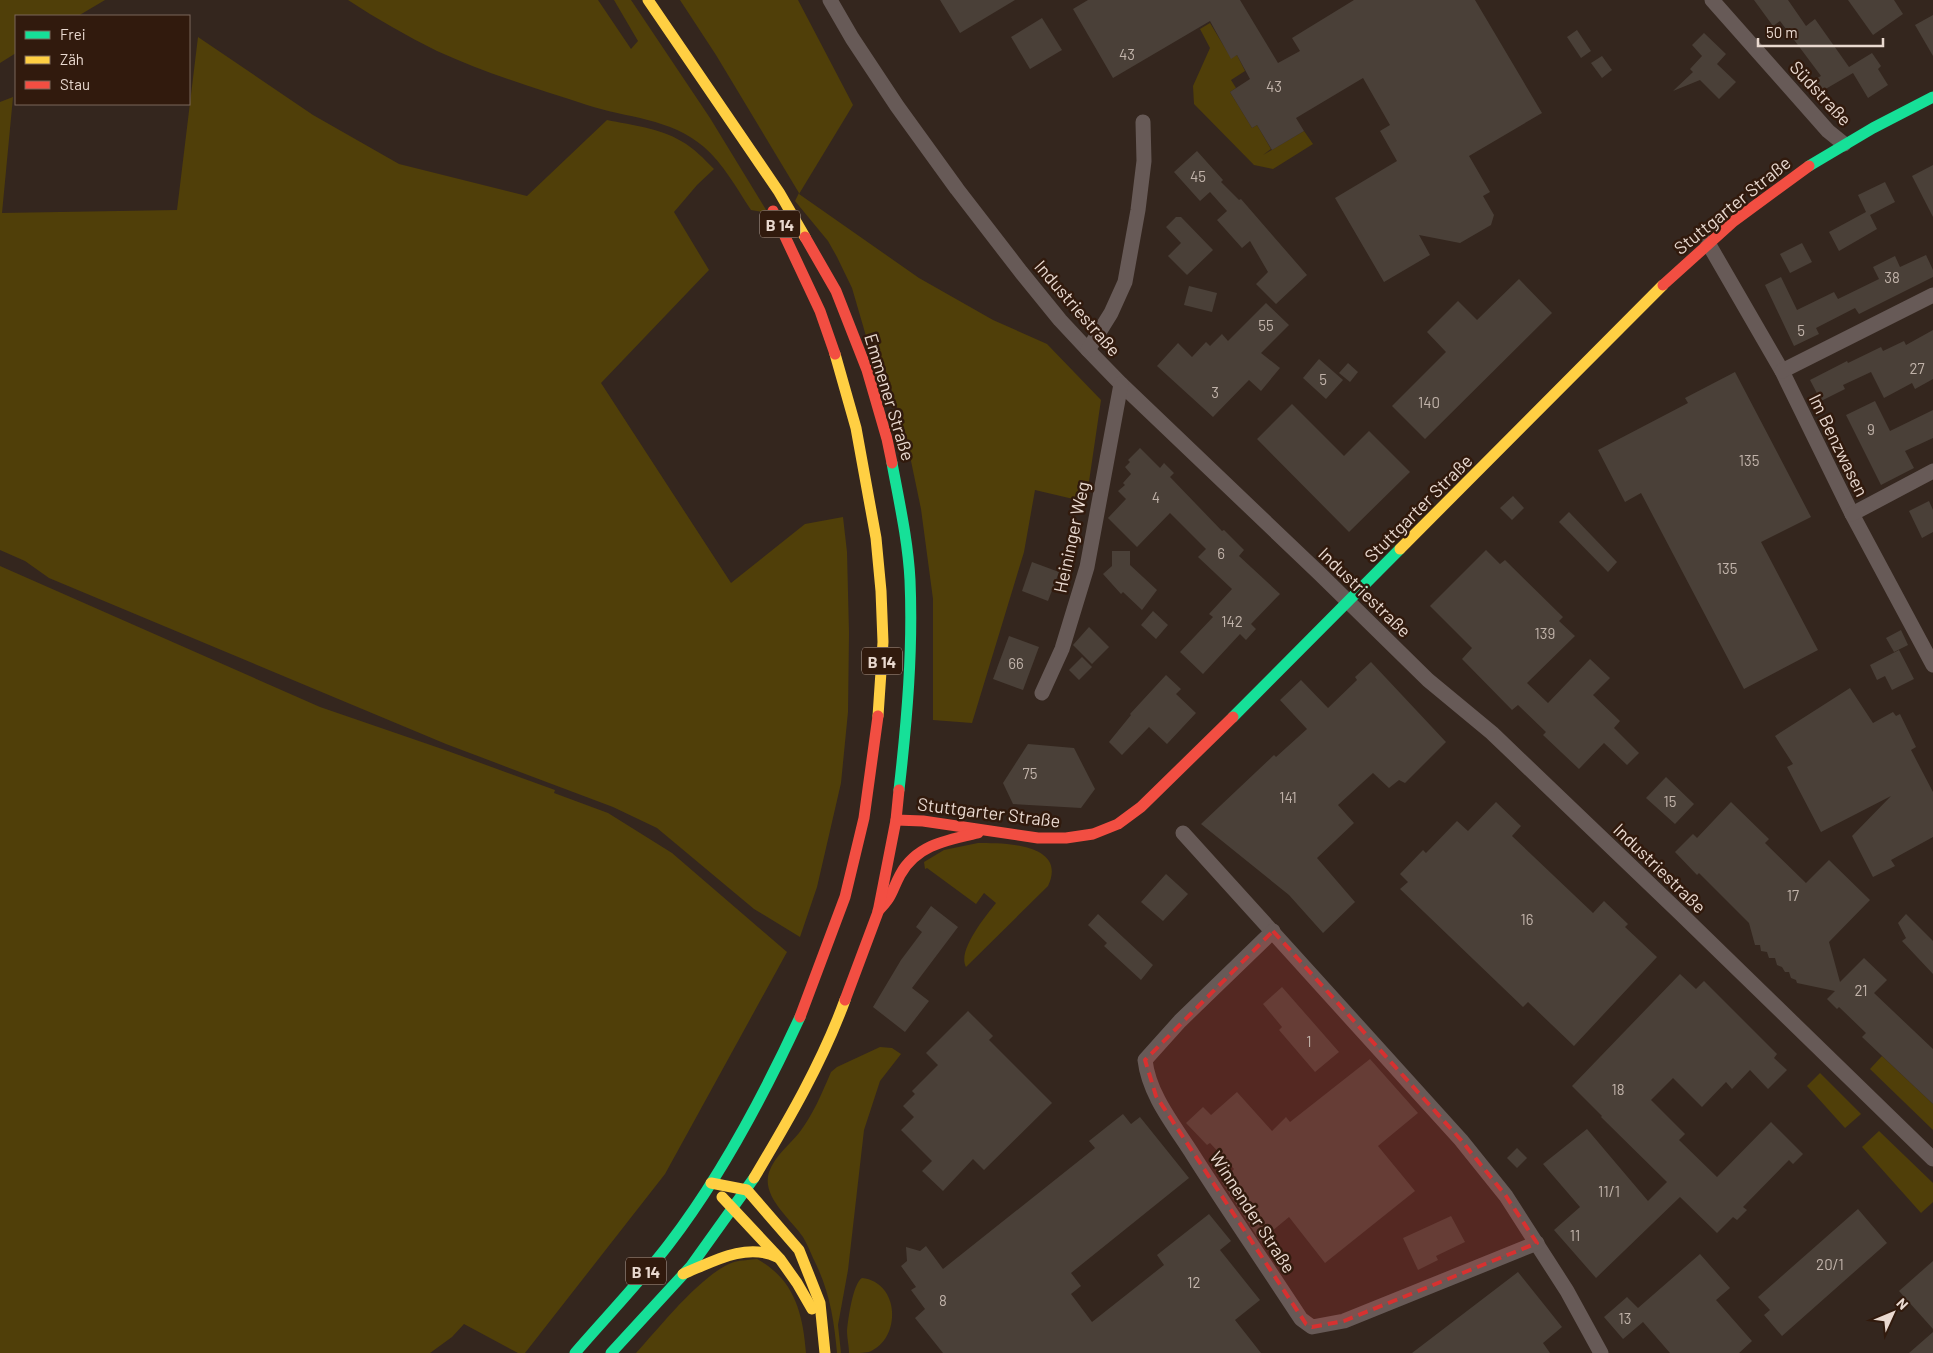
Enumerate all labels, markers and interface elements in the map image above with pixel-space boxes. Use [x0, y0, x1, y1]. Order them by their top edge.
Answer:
legend [15, 15, 190, 105]
scale bar [1758, 15, 1883, 47]
text: 50 m [1766, 23, 1798, 41]
text: Frei [60, 25, 86, 43]
house number: 43 [1119, 45, 1135, 63]
text: Zäh [60, 50, 84, 68]
street label: Südstraße [1785, 56, 1857, 130]
text: Stau [60, 75, 90, 93]
house number: 43 [1266, 77, 1282, 95]
street label: Stuttgarter Straße [1669, 151, 1795, 259]
house number: 45 [1190, 167, 1206, 185]
road number: B 14 [760, 210, 800, 238]
street label: Industriestraße [1030, 255, 1126, 361]
house number: 38 [1884, 268, 1900, 286]
house number: 55 [1258, 316, 1274, 334]
house number: 5 [1797, 321, 1805, 339]
street label: Emmener Straße [860, 331, 920, 463]
house number: 27 [1909, 359, 1925, 377]
house number: 5 [1319, 370, 1327, 388]
house number: 3 [1211, 383, 1219, 401]
street label: Im Benzwasen [1805, 390, 1873, 500]
house number: 140 [1418, 393, 1440, 411]
house number: 9 [1867, 420, 1875, 438]
street label: Stuttgarter Straße [1359, 449, 1477, 567]
house number: 135 [1739, 451, 1759, 469]
street label: Heininger Weg [1048, 479, 1094, 595]
house number: 4 [1152, 488, 1160, 506]
street label: Industriestraße [1314, 542, 1416, 642]
house number: 6 [1217, 544, 1225, 562]
house number: 135 [1717, 559, 1737, 577]
house number: 142 [1221, 612, 1243, 630]
house number: 139 [1535, 624, 1555, 642]
road number: B 14 [862, 648, 902, 674]
house number: 66 [1008, 654, 1024, 672]
house number: 75 [1023, 764, 1037, 782]
house number: 141 [1279, 788, 1297, 806]
street label: Stuttgarter Straße [916, 792, 1062, 832]
house number: 15 [1664, 792, 1676, 810]
street label: Industriestraße [1609, 818, 1711, 918]
house number: 17 [1787, 886, 1799, 904]
house number: 16 [1521, 910, 1533, 928]
house number: 21 [1854, 981, 1868, 999]
house number: 1 [1306, 1032, 1312, 1050]
house number: 18 [1611, 1080, 1625, 1098]
street label: Winnender Straße [1205, 1147, 1301, 1277]
house number: 11/1 [1598, 1182, 1620, 1200]
house number: 11 [1570, 1226, 1580, 1244]
house number: 20/1 [1816, 1255, 1844, 1273]
road number: B 14 [626, 1258, 666, 1284]
house number: 12 [1187, 1273, 1201, 1291]
north arrow [1868, 1288, 1918, 1338]
house number: 8 [939, 1291, 947, 1309]
text: N [1893, 1294, 1912, 1313]
house number: 13 [1619, 1309, 1631, 1327]

